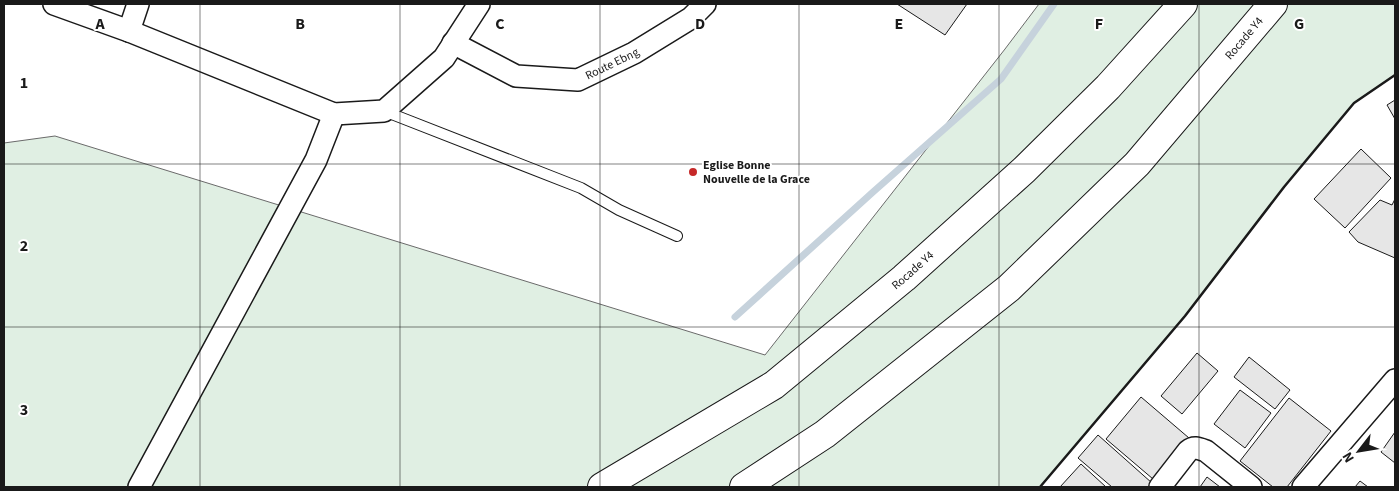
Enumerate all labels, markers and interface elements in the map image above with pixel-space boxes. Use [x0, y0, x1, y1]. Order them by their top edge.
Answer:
text: A [94, 13, 105, 35]
text: B [295, 13, 305, 35]
text: C [495, 13, 505, 35]
text: D [695, 13, 705, 35]
text: E [895, 13, 903, 35]
text: F [1095, 13, 1103, 35]
street label: Rocade Y4 [1221, 13, 1267, 64]
text: G [1294, 13, 1304, 35]
street label: Route Ebng [583, 44, 642, 84]
text: 1 [20, 72, 28, 94]
place label: Eglise Bonne Nouvelle de la Grace [703, 157, 810, 188]
marker: Eglise Bonne Nouvelle de la Grace [687, 166, 699, 178]
text: 2 [20, 235, 28, 257]
street label: Rocade Y4 [888, 247, 938, 294]
text: 3 [20, 399, 28, 421]
north arrow [1334, 426, 1384, 476]
text: N [1338, 448, 1360, 466]

